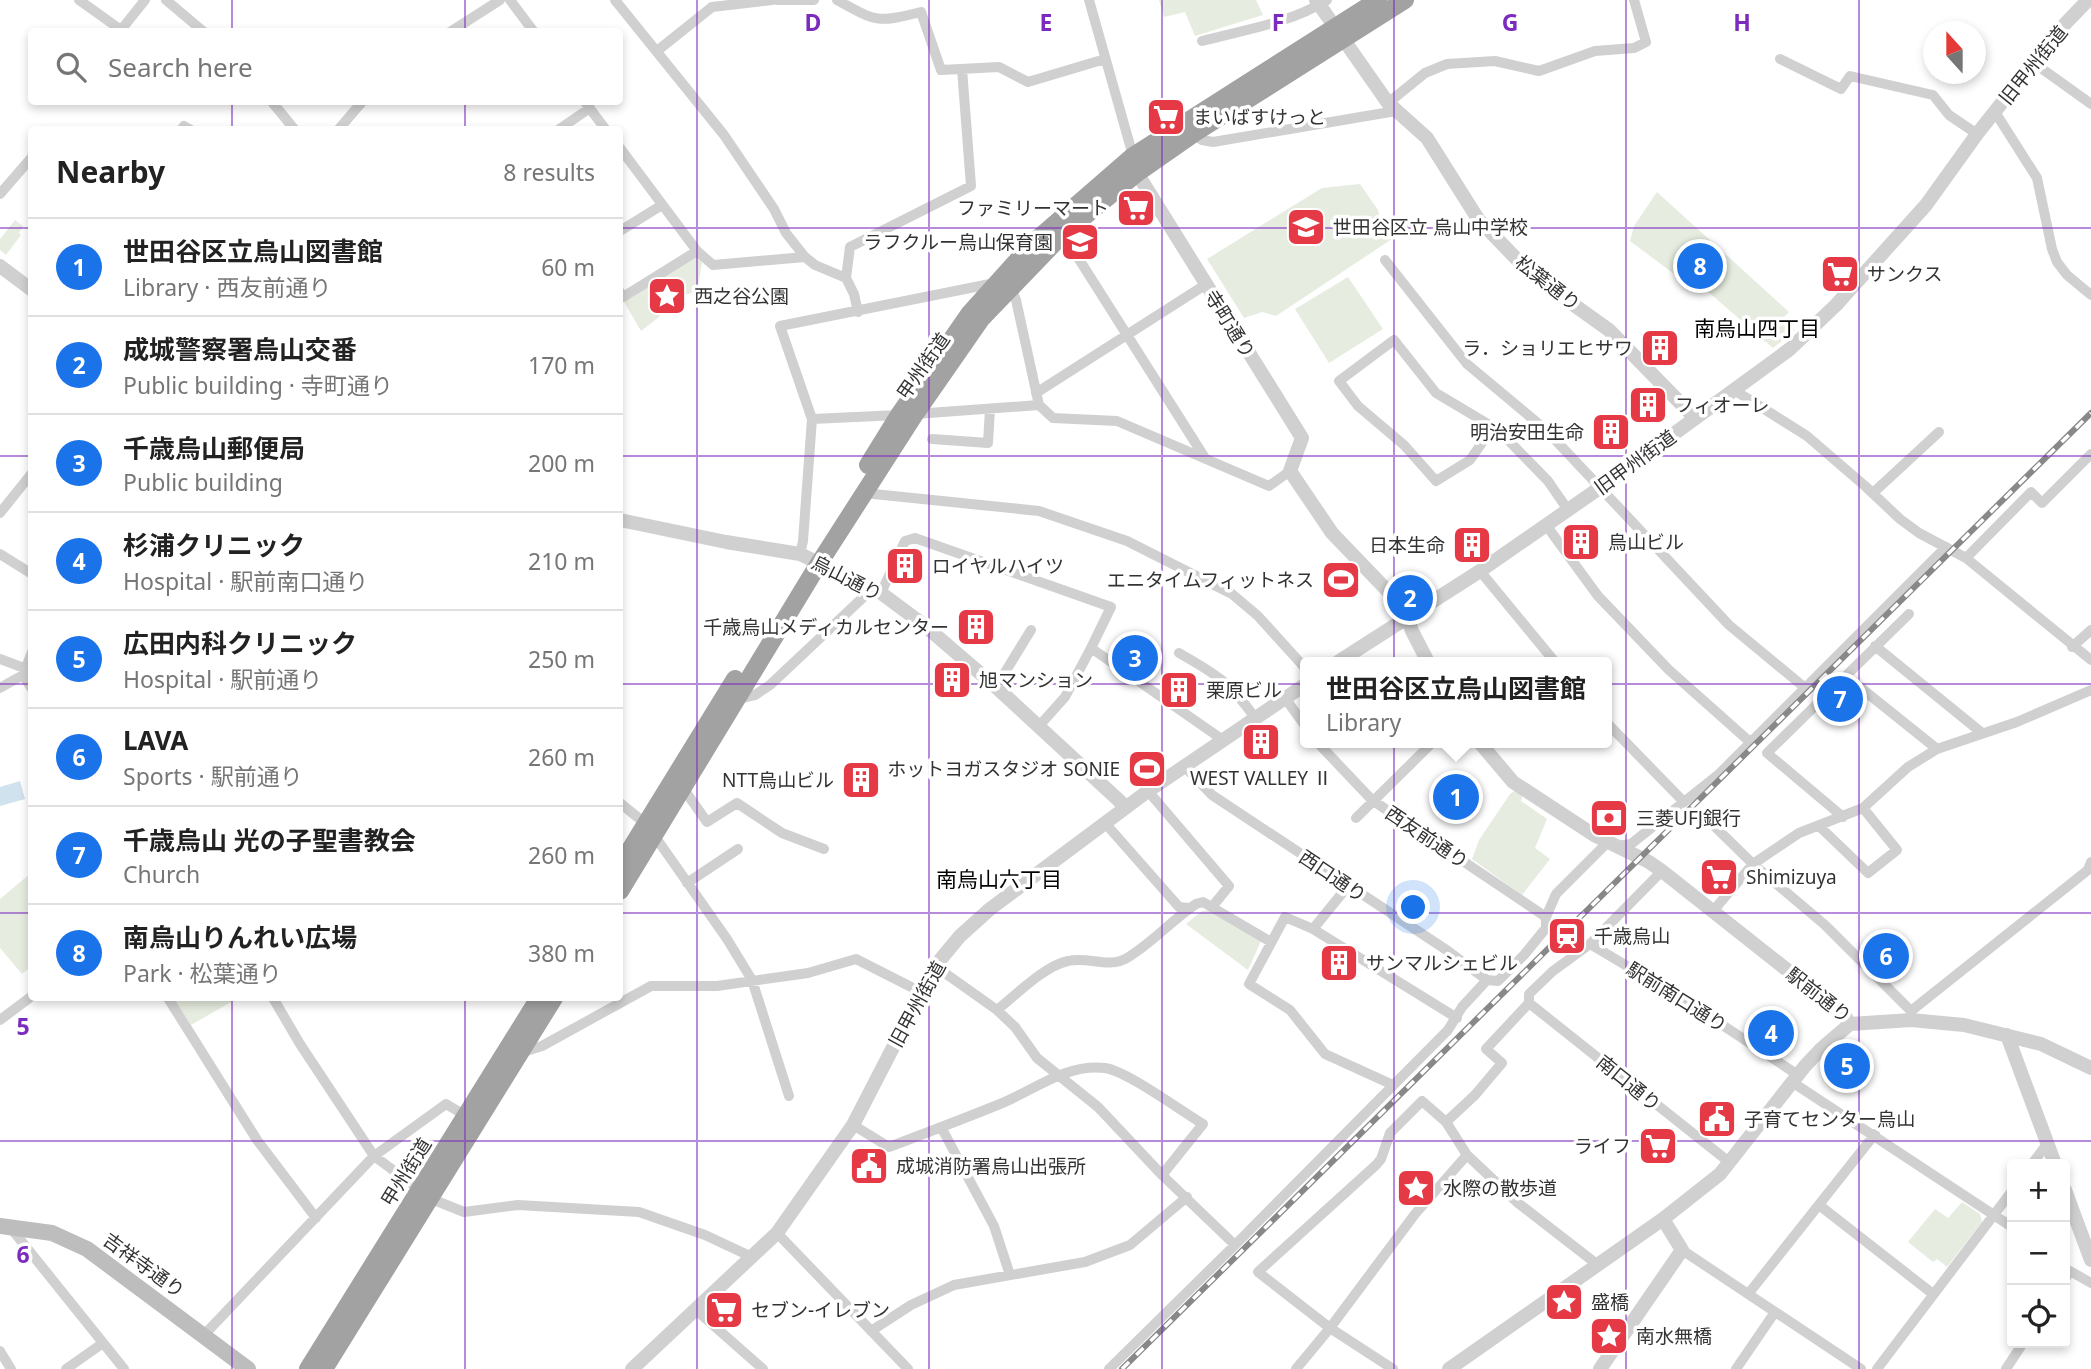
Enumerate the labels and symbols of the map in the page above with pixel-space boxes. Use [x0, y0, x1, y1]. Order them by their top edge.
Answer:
text: D [805, 6, 821, 38]
text: E [1040, 6, 1052, 38]
text: F [1272, 6, 1284, 38]
text: G [1502, 6, 1518, 38]
text: H [1733, 6, 1751, 38]
street label: 旧甲州街道 [1993, 20, 2073, 110]
north arrow [1923, 21, 1986, 84]
supermarket icon: まいばすけっと [1145, 96, 1187, 138]
place label: まいばすけっと [1193, 104, 1326, 130]
supermarket icon: ファミリーマート [1115, 187, 1157, 229]
place label: ファミリーマート [957, 195, 1109, 221]
school or university icon: 世田谷区立 烏山中学校 [1285, 206, 1327, 248]
place label: 世田谷区立 烏山中学校 [1333, 214, 1528, 240]
school or university icon: ラフクルー烏山保育園 [1059, 221, 1101, 263]
place label: ラフクルー烏山保育園 [864, 229, 1053, 255]
pin: 8 [1677, 240, 1723, 292]
street label: 松葉通り [1510, 249, 1586, 317]
supermarket icon: サンクス [1819, 253, 1861, 295]
place label: サンクス [1867, 261, 1942, 287]
place icon: 西之谷公園 [646, 275, 688, 317]
place label: 西之谷公園 [694, 283, 789, 309]
street label: 寺町通り [1199, 285, 1261, 363]
district label: 南烏山四丁目 [1694, 314, 1820, 342]
street label: 甲州街道 [891, 327, 955, 405]
building icon: ラ．ショリエヒサワ [1639, 327, 1681, 369]
place label: ラ．ショリエヒサワ [1462, 335, 1633, 361]
building icon: フィオーレ [1627, 384, 1669, 426]
place label: フィオーレ [1675, 392, 1770, 418]
building icon: 明治安田生命 [1590, 411, 1632, 453]
place label: 明治安田生命 [1470, 419, 1584, 445]
street label: 旧甲州街道 [1589, 424, 1681, 500]
building icon: 烏山ビル [1560, 521, 1602, 563]
building icon: 日本生命 [1451, 524, 1493, 566]
place label: 烏山ビル [1608, 529, 1684, 555]
place label: 日本生命 [1369, 532, 1445, 558]
building icon: ロイヤルハイツ [884, 545, 926, 587]
street label: 烏山通り [807, 549, 887, 607]
place label: ロイヤルハイツ [932, 553, 1064, 579]
sports icon: エニタイムフィットネス [1320, 559, 1362, 601]
place label: エニタイムフィットネス [1107, 567, 1314, 593]
pin: 2 [1387, 572, 1433, 624]
building icon: 千歳烏山メディカルセンター [955, 606, 997, 648]
place label: 千歳烏山メディカルセンター [703, 614, 949, 640]
pin: 3 [1112, 632, 1158, 684]
building icon: 旭マンション [931, 659, 973, 701]
place label: 旭マンション [979, 667, 1093, 693]
building icon: 栗原ビル [1158, 669, 1200, 711]
pin: 7 [1817, 673, 1863, 725]
place label: 栗原ビル [1206, 677, 1282, 703]
building icon: WEST VALLEY Ⅱ [1240, 721, 1282, 763]
sports icon: ホットヨガスタジオ SONIE [1126, 748, 1168, 790]
place label: ホットヨガスタジオ SONIE [887, 756, 1120, 782]
building icon: NTT烏山ビル [840, 759, 882, 801]
place label: WEST VALLEY Ⅱ [1190, 765, 1332, 791]
place label: NTT烏山ビル [722, 767, 834, 793]
pin: 1 [1433, 771, 1479, 823]
bank icon: 三菱UFJ銀行 [1588, 797, 1630, 839]
street label: 西友前通り [1380, 800, 1474, 874]
place label: 三菱UFJ銀行 [1636, 805, 1741, 831]
street label: 西口通り [1294, 844, 1372, 908]
supermarket icon: Shimizuya [1698, 856, 1740, 898]
place label: Shimizuya [1746, 864, 1837, 890]
district label: 南烏山六丁目 [936, 865, 1062, 893]
your location [1396, 890, 1430, 924]
station icon: 千歳烏山 [1546, 915, 1588, 957]
place label: 千歳烏山 [1594, 923, 1670, 949]
pin: 6 [1863, 930, 1909, 982]
building icon: サンマルシェビル [1318, 942, 1360, 984]
place label: サンマルシェビル [1366, 950, 1518, 976]
street label: 旧甲州街道 [883, 956, 951, 1052]
street label: 駅前南口通り [1622, 956, 1732, 1038]
street label: 駅前通り [1781, 961, 1857, 1029]
pin: 4 [1748, 1007, 1794, 1059]
text: 5 [16, 1010, 30, 1042]
pin: 5 [1824, 1040, 1870, 1092]
street label: 南口通り [1591, 1049, 1667, 1117]
public building icon: 子育てセンター烏山 [1696, 1098, 1738, 1140]
place label: 子育てセンター烏山 [1744, 1106, 1915, 1132]
supermarket icon: ライフ [1637, 1125, 1679, 1167]
street label: 甲州街道 [375, 1133, 437, 1211]
place label: ライフ [1574, 1133, 1631, 1159]
public building icon: 成城消防署烏山出張所 [848, 1145, 890, 1187]
place label: 成城消防署烏山出張所 [896, 1153, 1086, 1179]
place icon: 水際の散歩道 [1395, 1167, 1437, 1209]
place label: 水際の散歩道 [1443, 1175, 1557, 1201]
street label: 吉祥寺通り [98, 1227, 190, 1303]
text: 6 [16, 1238, 30, 1270]
place icon: 盛橋 [1543, 1281, 1585, 1323]
supermarket icon: セブン-イレブン [703, 1289, 745, 1331]
place label: 盛橋 [1591, 1289, 1629, 1315]
place label: セブン-イレブン [751, 1297, 890, 1323]
place icon: 南水無橋 [1588, 1315, 1630, 1357]
place label: 南水無橋 [1636, 1323, 1712, 1349]

